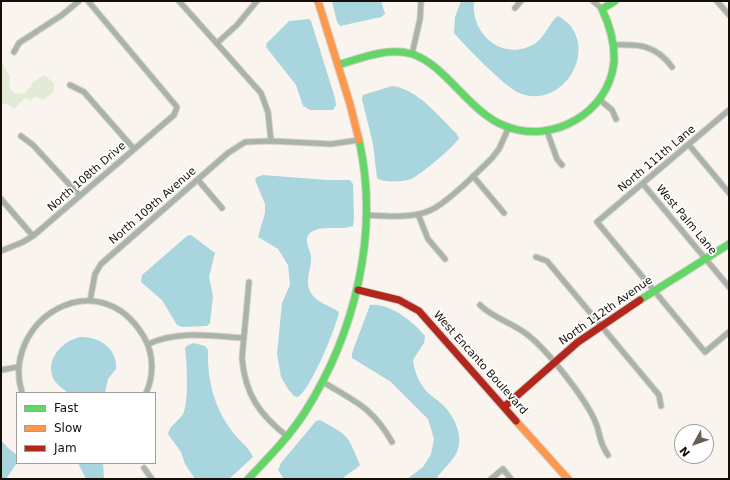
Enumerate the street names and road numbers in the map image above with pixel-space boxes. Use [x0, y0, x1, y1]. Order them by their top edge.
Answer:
street label: North 111th Lane [616, 123, 698, 195]
street label: North 108th Drive [45, 139, 129, 215]
street label: North 109th Avenue [107, 165, 199, 247]
street label: West Palm Lane [653, 182, 719, 258]
street label: North 112th Avenue [557, 274, 655, 348]
street label: West Encanto Boulevard [430, 309, 530, 417]

